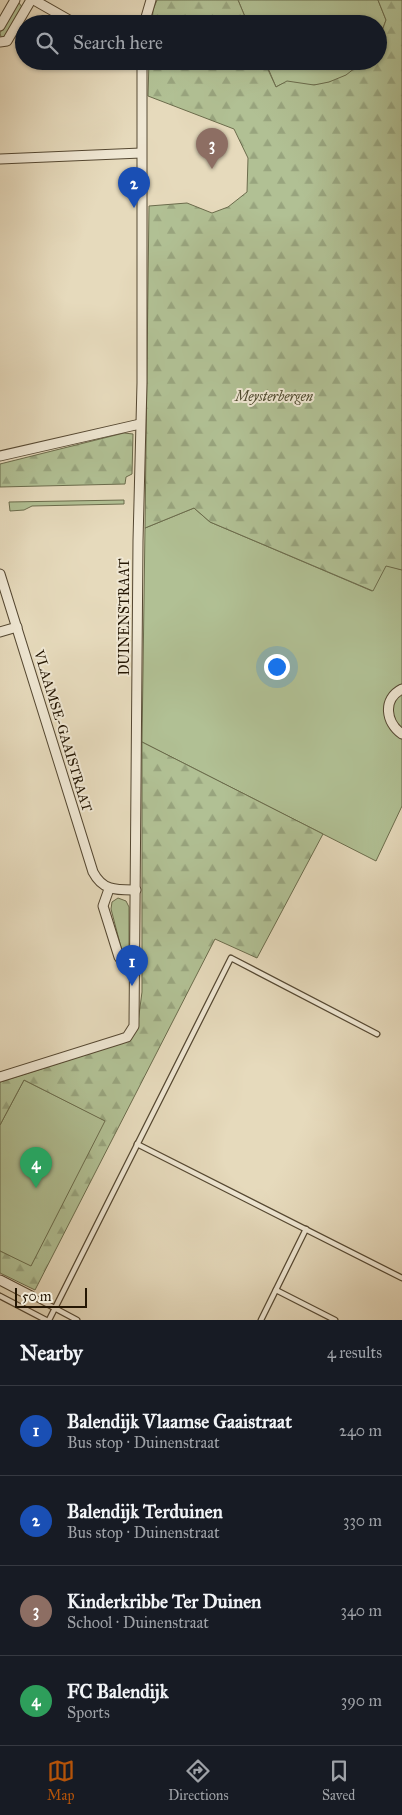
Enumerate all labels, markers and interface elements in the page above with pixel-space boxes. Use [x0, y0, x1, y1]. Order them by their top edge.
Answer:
search box [15, 15, 387, 70]
icon: search [33, 29, 61, 57]
text: Search here [73, 31, 163, 54]
pin: 3 [196, 128, 228, 169]
pin: 2 [118, 167, 150, 208]
park label: Meysterbergen [233, 388, 314, 405]
street label: DUINENSTRAAT [116, 558, 133, 676]
street label: VLAAMSE-GAAISTRAAT [30, 647, 96, 814]
your location [264, 654, 290, 680]
pin: 1 [116, 945, 148, 986]
pin: 4 [20, 1147, 52, 1188]
scale bar [15, 1285, 88, 1308]
text: 50 m [22, 1288, 51, 1305]
text: Nearby [20, 1340, 83, 1366]
text: 4 results [327, 1343, 382, 1362]
text: Balendijk Vlaamse Gaaistraat [67, 1410, 292, 1433]
text: 1 [33, 1421, 39, 1440]
text: 240 m [339, 1421, 382, 1440]
text: Bus stop · Duinenstraat [67, 1433, 220, 1452]
text: Balendijk Terduinen [67, 1500, 223, 1523]
text: 2 [32, 1511, 40, 1530]
text: 330 m [343, 1511, 382, 1530]
text: Bus stop · Duinenstraat [67, 1523, 220, 1542]
text: Kinderkribbe Ter Duinen [67, 1590, 261, 1613]
text: 3 [33, 1601, 39, 1620]
text: 340 m [340, 1601, 382, 1620]
text: School · Duinenstraat [67, 1613, 209, 1632]
text: FC Balendijk [67, 1680, 168, 1703]
text: 4 [32, 1691, 40, 1710]
text: 390 m [341, 1691, 382, 1710]
text: Sports [67, 1703, 110, 1722]
tab: Map [47, 1757, 75, 1804]
tab: Directions [168, 1757, 229, 1804]
tab: Saved [322, 1757, 355, 1804]

